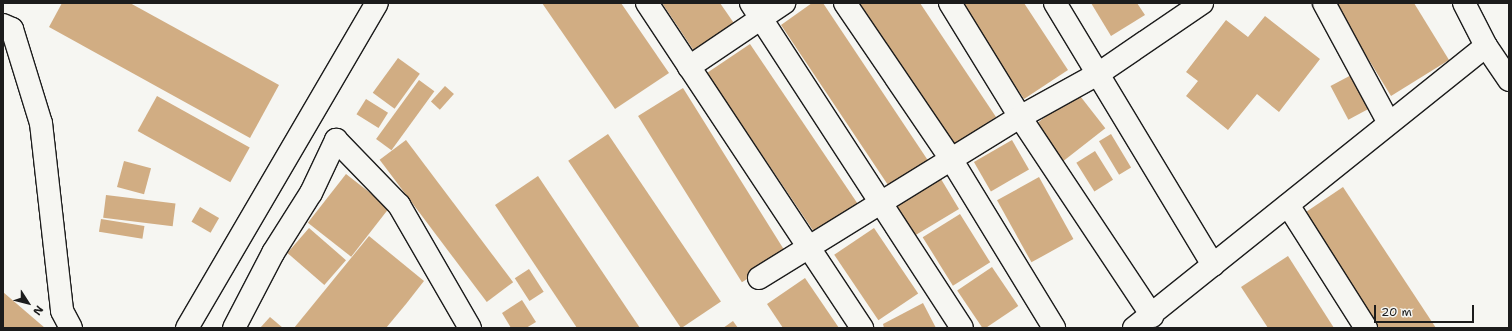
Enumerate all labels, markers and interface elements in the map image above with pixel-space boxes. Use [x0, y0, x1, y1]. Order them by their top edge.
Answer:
north arrow [8, 283, 48, 323]
scale bar [1376, 297, 1476, 323]
text: N [29, 302, 47, 318]
text: 20 m [1381, 304, 1412, 320]

